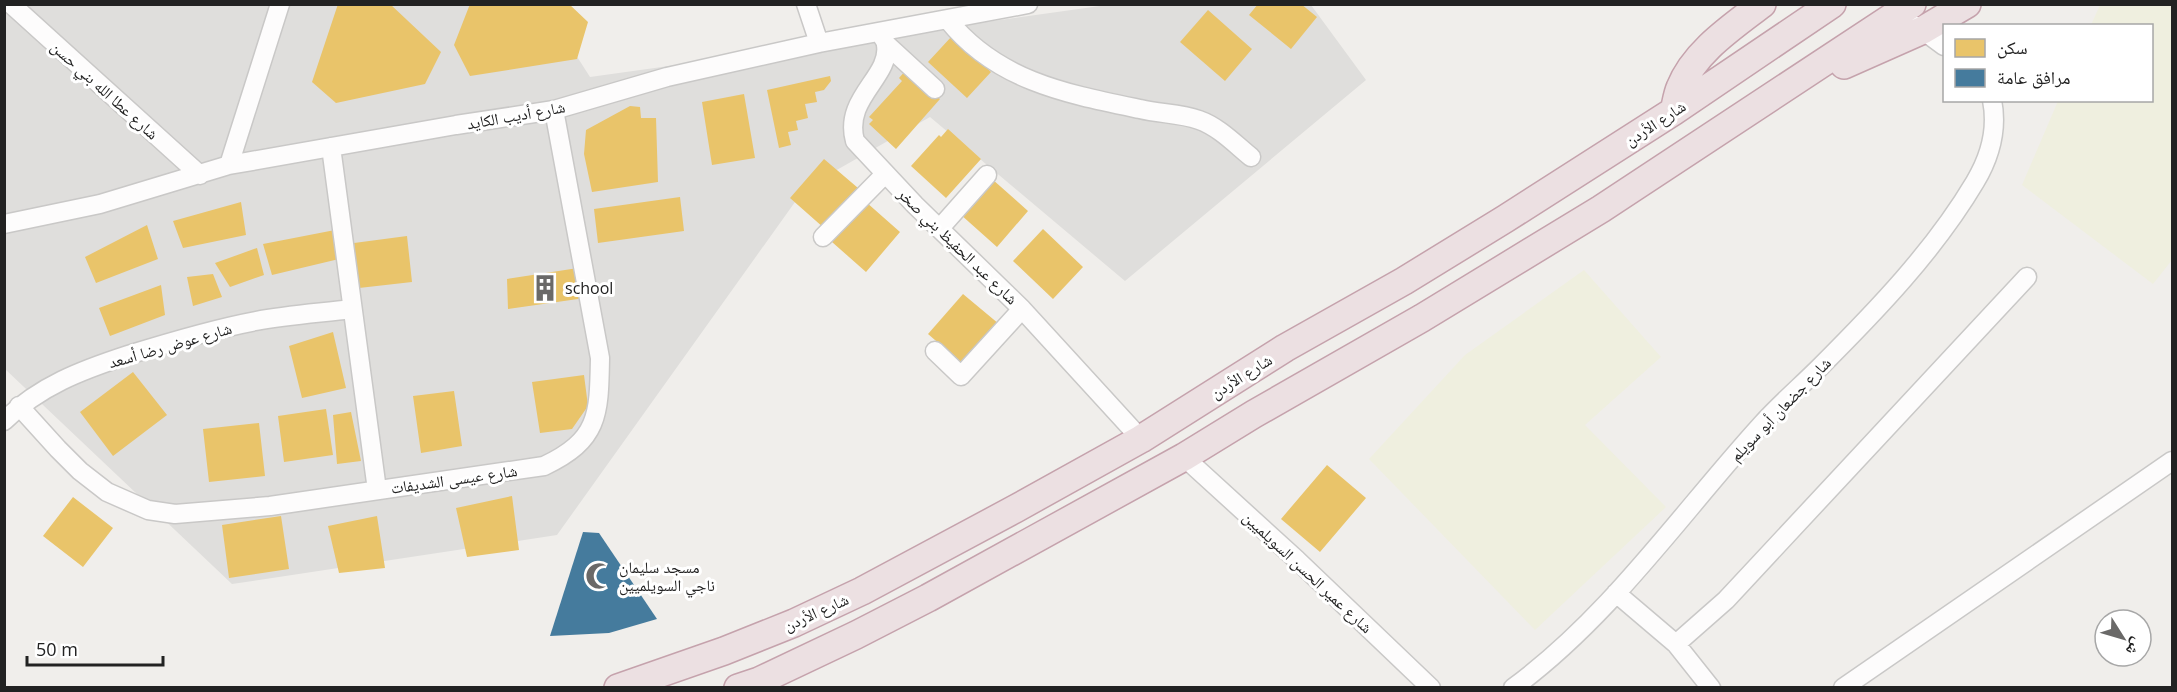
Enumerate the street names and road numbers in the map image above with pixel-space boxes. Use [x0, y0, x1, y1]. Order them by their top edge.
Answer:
street label: شارع عطا الله بني حسن [45, 36, 164, 146]
street label: شارع الأردن [1620, 95, 1690, 151]
street label: شارع أديب الكايد [465, 96, 567, 134]
street label: شارع عبد الحفيظ بني صخر [891, 182, 1023, 311]
street label: شارع عوض رضا أسعد [106, 317, 234, 373]
street label: شارع الأردن [1206, 348, 1276, 404]
street label: شارع جضعان أبو سويلم [1724, 352, 1836, 466]
street label: شارع عيسى الشديفات [389, 459, 519, 499]
street label: شارع عمير الحسن السويلميين [1238, 506, 1378, 638]
street label: شارع الأردن [780, 588, 852, 636]

